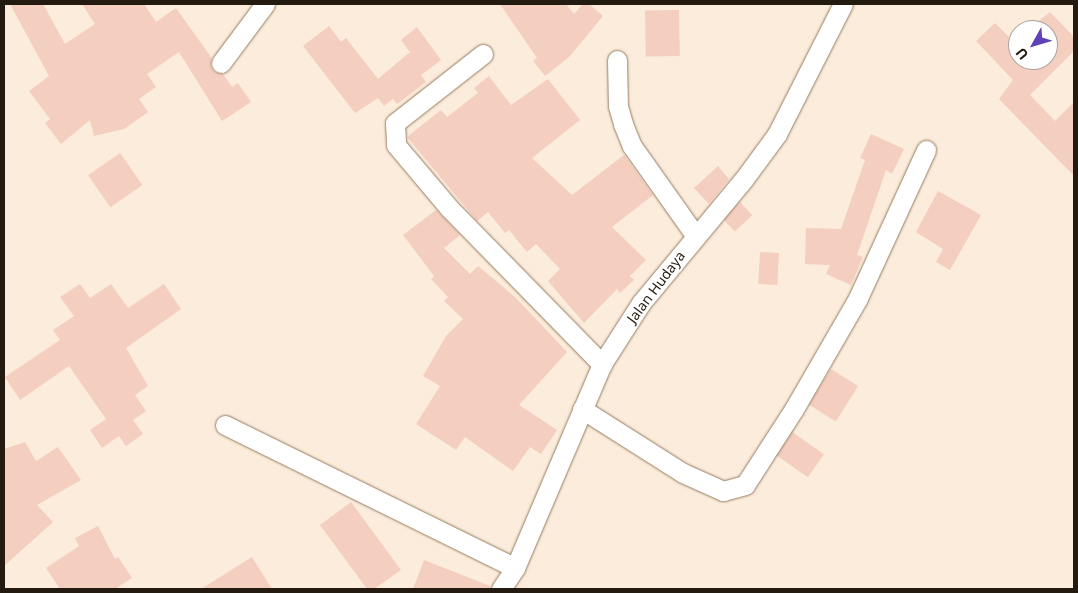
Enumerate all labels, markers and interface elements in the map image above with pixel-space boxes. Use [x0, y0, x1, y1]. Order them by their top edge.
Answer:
north arrow [1008, 20, 1058, 70]
text: U [1011, 44, 1032, 64]
street label: Jalan Hudaya [623, 248, 689, 326]

